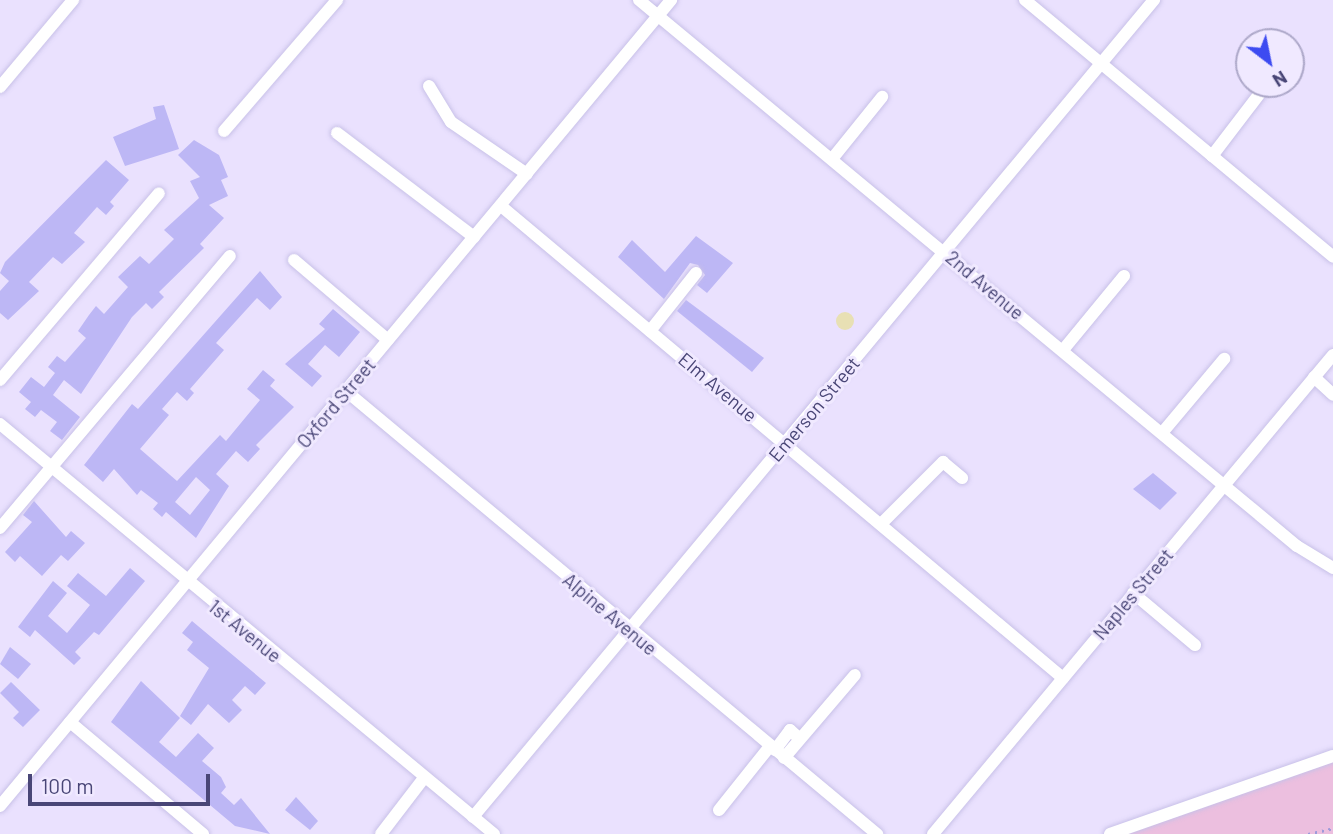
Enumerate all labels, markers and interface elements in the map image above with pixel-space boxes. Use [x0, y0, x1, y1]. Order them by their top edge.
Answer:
north arrow [1235, 28, 1305, 98]
text: N [1269, 66, 1292, 93]
street label: 2nd Avenue [941, 246, 1029, 324]
street label: Elm Avenue [674, 347, 762, 427]
street label: Emerson Street [764, 352, 864, 466]
street label: Oxford Street [292, 354, 380, 452]
street label: Naples Street [1088, 544, 1178, 644]
street label: Alpine Avenue [558, 568, 662, 660]
street label: 1st Avenue [204, 595, 286, 667]
scale bar [32, 760, 214, 804]
text: 100 m [41, 773, 94, 798]

